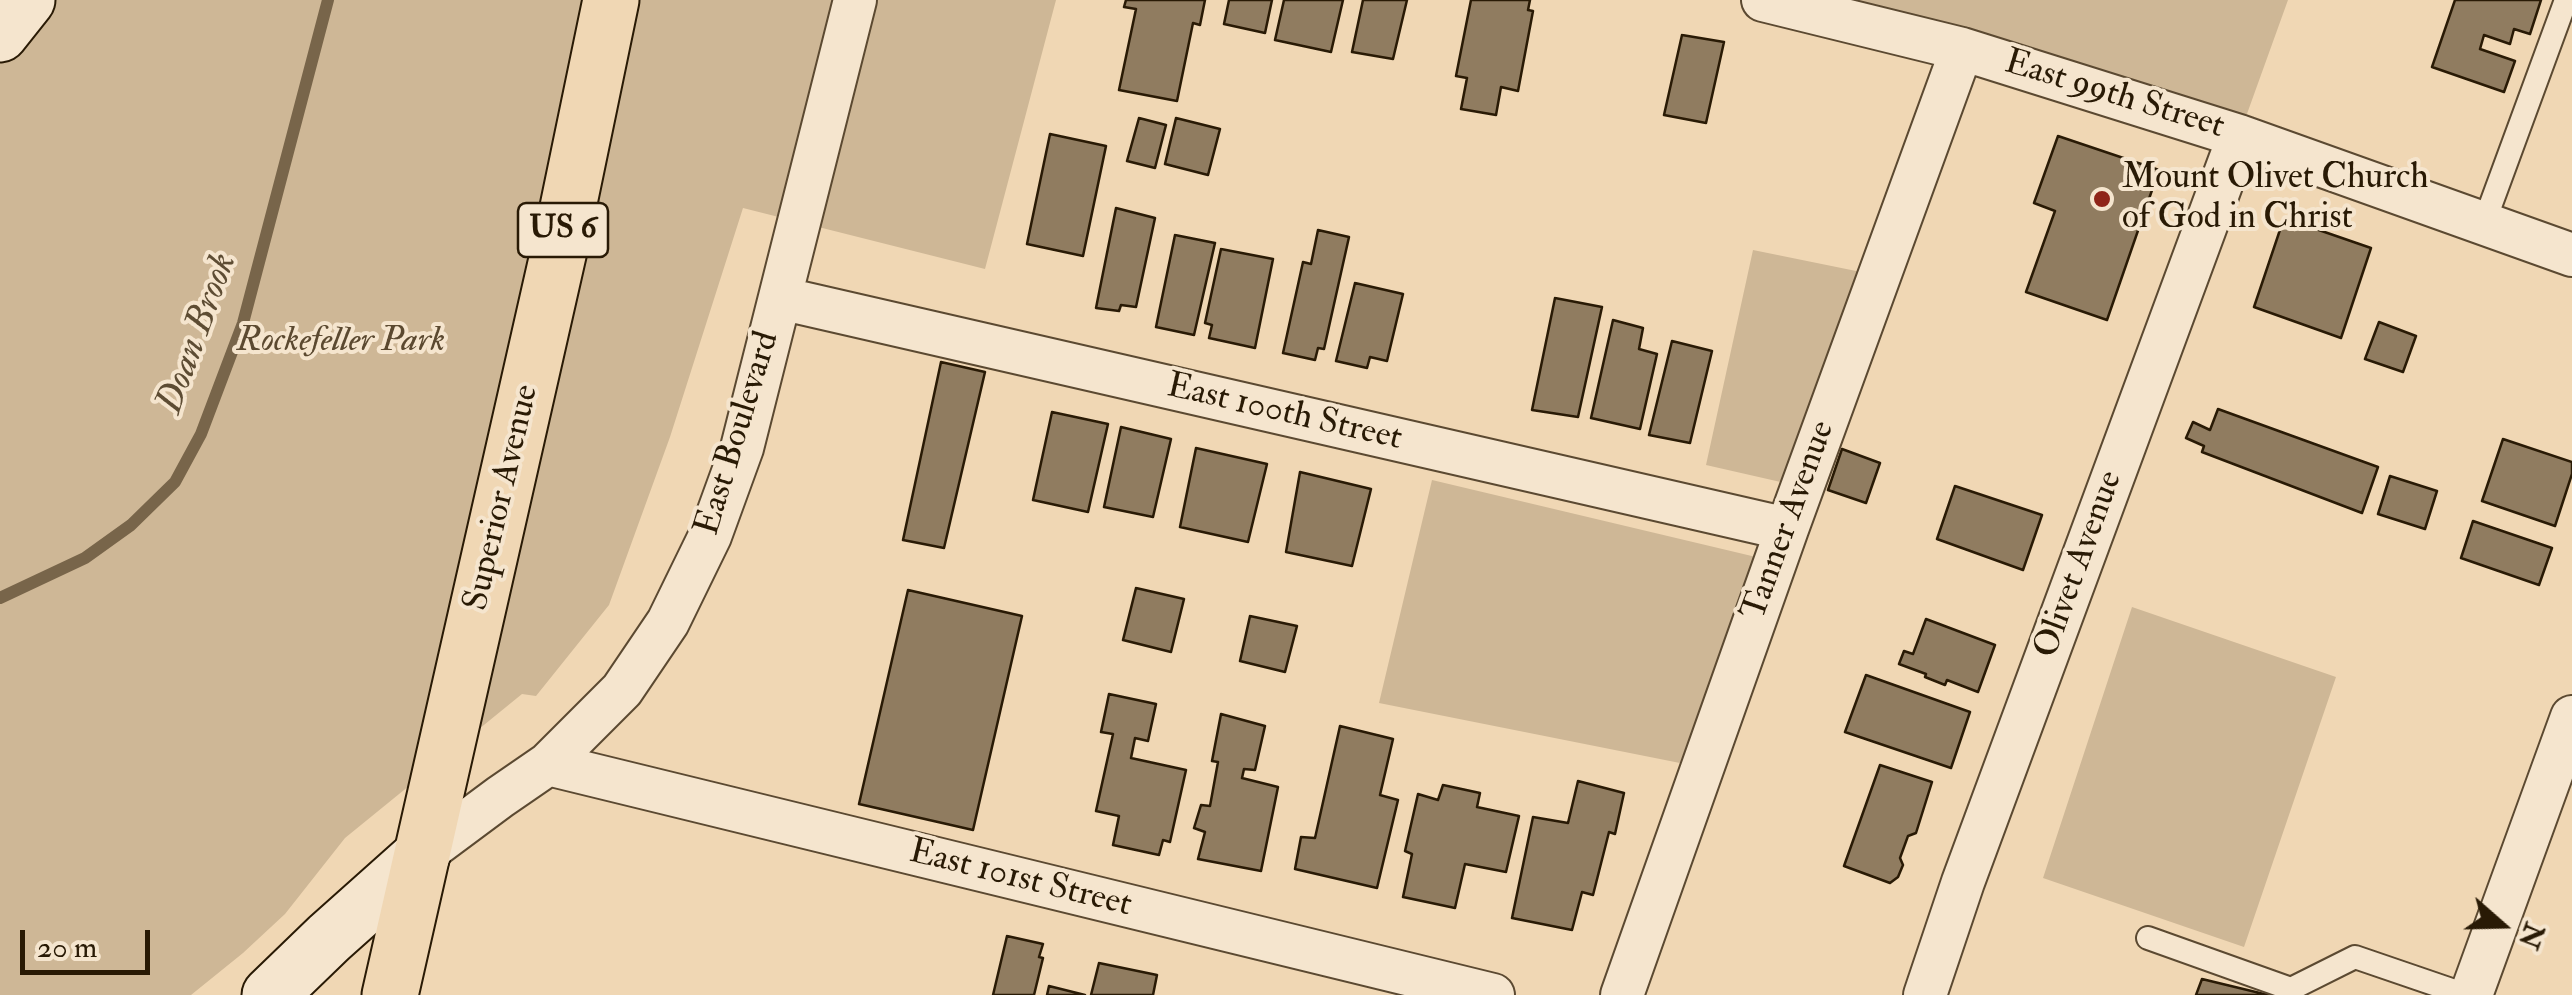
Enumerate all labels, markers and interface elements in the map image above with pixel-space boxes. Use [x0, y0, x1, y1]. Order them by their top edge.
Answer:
street label: East 99th Street [1999, 43, 2229, 149]
place label: Mount Olivet Church of God in Christ [2122, 158, 2429, 240]
marker: Mount Olivet Church of God in Christ [2091, 188, 2113, 210]
road number: US 6 [518, 203, 608, 257]
water label: Doan Brook [149, 248, 249, 420]
park label: Rockefeller Park [237, 321, 445, 363]
street label: East Boulevard [688, 327, 790, 541]
street label: East 100th Street [1162, 367, 1406, 461]
street label: Superior Avenue [457, 381, 549, 615]
street label: Tanner Avenue [1735, 416, 1845, 626]
street label: Olivet Avenue [2027, 466, 2133, 664]
street label: East 101st Street [904, 832, 1136, 928]
north arrow [2452, 875, 2552, 975]
scale bar [25, 910, 155, 972]
text: N [2510, 918, 2551, 953]
text: 20 m [37, 929, 97, 966]

